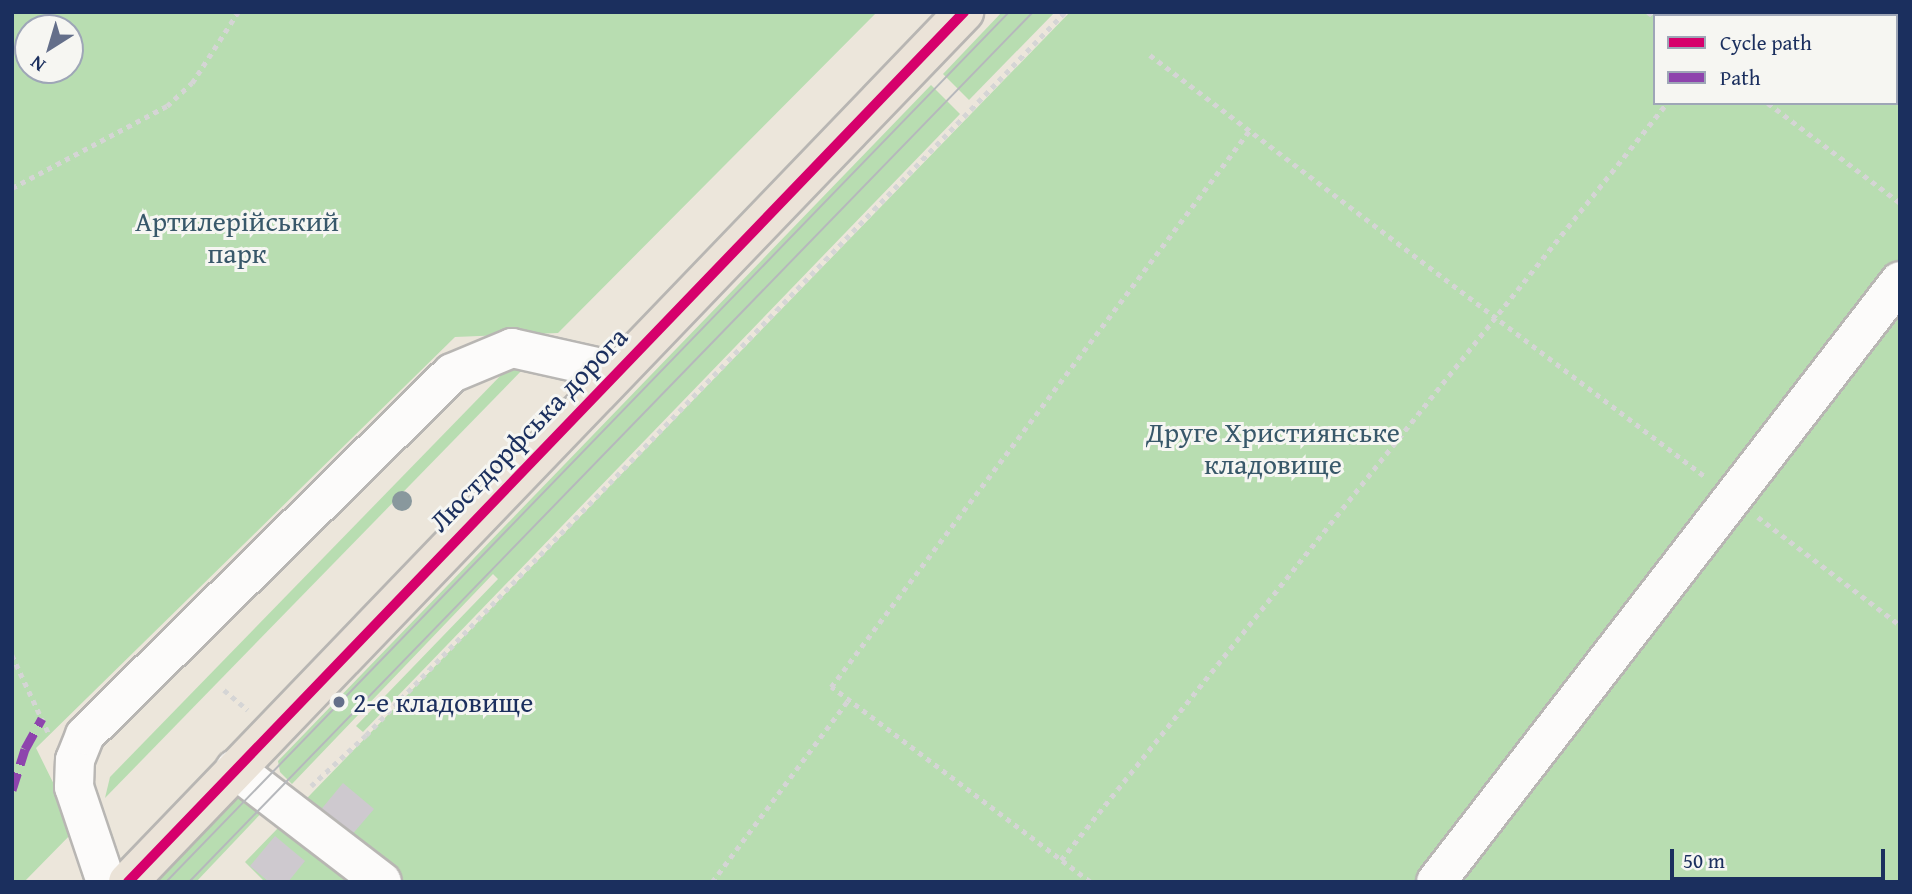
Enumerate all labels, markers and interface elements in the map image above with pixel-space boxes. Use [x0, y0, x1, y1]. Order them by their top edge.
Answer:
north arrow [14, 14, 84, 84]
legend [1653, 14, 1898, 105]
text: Cycle path [1720, 27, 1812, 58]
text: N [24, 49, 51, 79]
text: Path [1720, 62, 1760, 93]
park label: Артилерійський парк [135, 204, 339, 270]
street label: Люстдорфська дорога [422, 320, 634, 538]
park label: Друге Християнське кладовище [1146, 415, 1400, 481]
place label: 2-е кладовище [353, 685, 533, 719]
marker: 2-е кладовище [331, 694, 347, 710]
scale bar [1674, 834, 1889, 878]
text: 50 m [1683, 845, 1725, 876]

